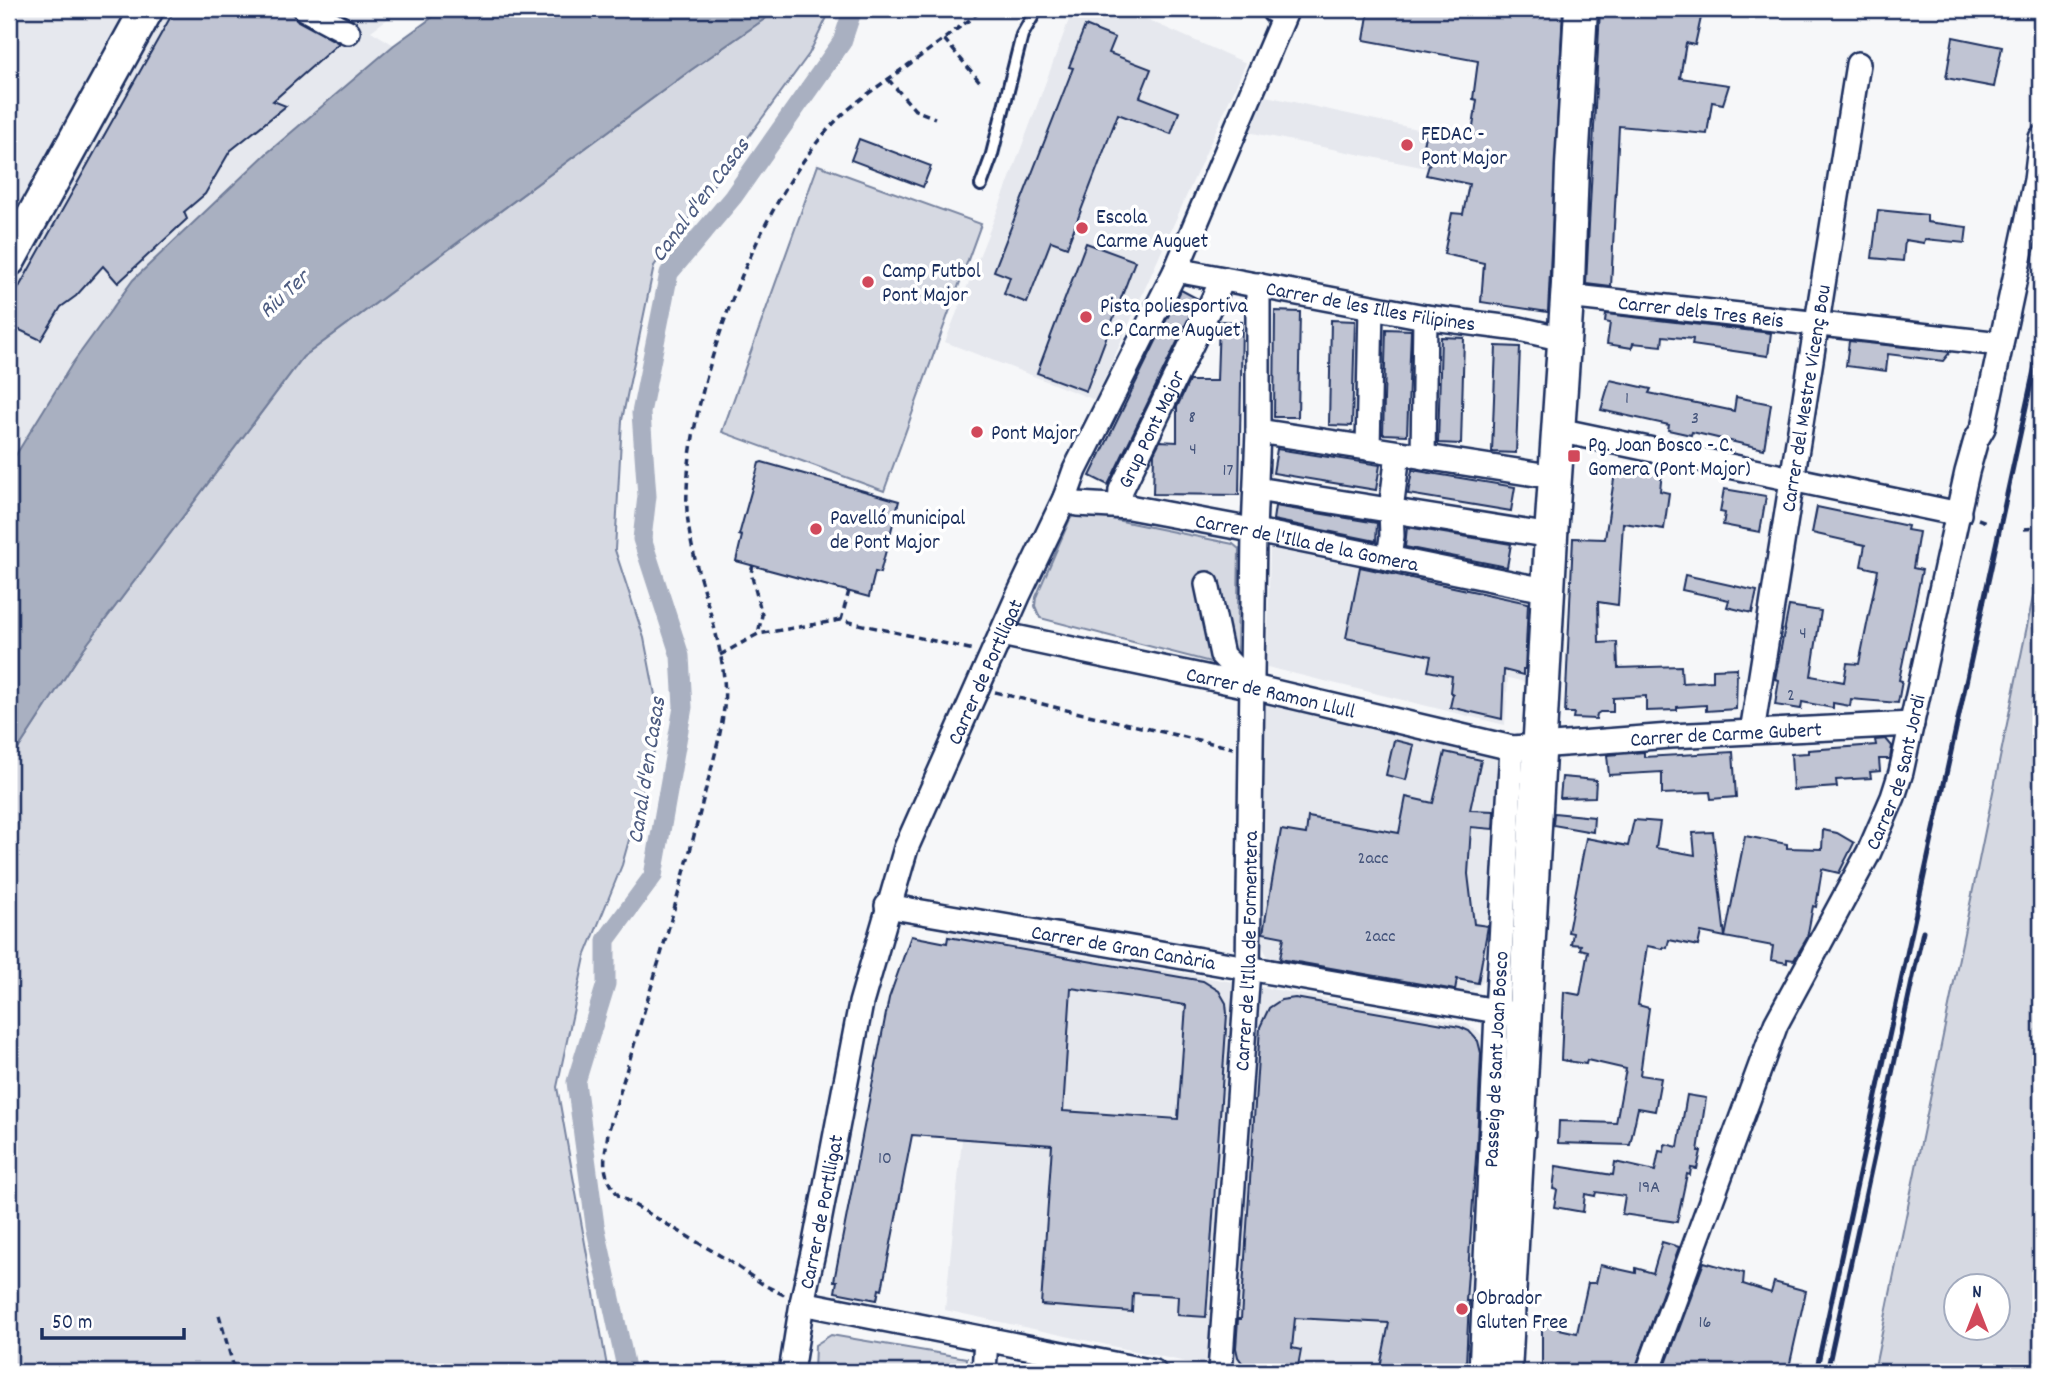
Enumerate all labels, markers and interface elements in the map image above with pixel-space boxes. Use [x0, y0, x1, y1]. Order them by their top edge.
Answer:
place label: FEDAC - Pont Major [1421, 121, 1507, 175]
water label: Canal d'en Casas [644, 131, 760, 270]
marker: FEDAC - Pont Major [1399, 137, 1415, 153]
place label: Escola Carme Auguet [1096, 204, 1208, 258]
marker: Escola Carme Auguet [1074, 220, 1090, 236]
place label: Camp Futbol Pont Major [882, 258, 981, 312]
water label: Riu Ter [253, 262, 320, 328]
marker: Camp Futbol Pont Major [860, 274, 876, 290]
street label: Carrer de les Illes Filipines [1263, 275, 1477, 341]
street label: Carrer del Mestre Vicenç Bou [1775, 283, 1841, 514]
street label: Carrer dels Tres Reis [1616, 290, 1785, 338]
place label: Pista poliesportiva C.P Carme Auguet [1100, 293, 1249, 347]
marker: Pista poliesportiva C.P Carme Auguet [1078, 309, 1094, 325]
street label: Grup Pont Major [1112, 366, 1195, 494]
house number: 1 [1625, 387, 1629, 412]
house number: 8 [1188, 406, 1196, 431]
house number: 3 [1691, 407, 1699, 432]
place label: Pont Major [991, 420, 1077, 450]
marker: Pont Major [969, 424, 985, 440]
place label: Pg. Joan Bosco - C. Gomera (Pont Major) [1588, 432, 1751, 486]
house number: 4 [1189, 438, 1197, 463]
marker: Pg. Joan Bosco - C. Gomera (Pont Major) [1566, 448, 1582, 464]
house number: 17 [1223, 459, 1234, 484]
place label: Pavelló municipal de Pont Major [830, 505, 965, 559]
street label: Carrer de l'Illa de la Gomera [1193, 508, 1422, 582]
marker: Pavelló municipal de Pont Major [808, 521, 824, 537]
street label: Carrer de Portlligat [942, 595, 1033, 751]
house number: 4 [1799, 622, 1807, 647]
street label: Carrer de Ramon Llull [1183, 661, 1358, 729]
house number: 2 [1787, 684, 1795, 709]
street label: Carrer de Sant Jordi [1860, 692, 1936, 856]
water label: Canal d'en Casas [621, 694, 677, 846]
street label: Carrer de Carme Gubert [1629, 716, 1823, 757]
street label: Carrer de l'Illa de Formentera [1229, 829, 1268, 1072]
house number: 2acc [1358, 847, 1388, 872]
street label: Carrer de Gran Canària [1029, 919, 1218, 980]
house number: 2acc [1365, 925, 1395, 950]
street label: Passeig de Sant Joan Bosco [1478, 950, 1518, 1168]
street label: Carrer de Portlligat [793, 1132, 853, 1292]
house number: 10 [878, 1147, 892, 1172]
house number: 19A [1638, 1176, 1660, 1201]
north arrow [1941, 1272, 2011, 1342]
text: N [1972, 1280, 1982, 1307]
place label: Obrador Gluten Free [1476, 1285, 1568, 1339]
scale bar [42, 1297, 184, 1341]
marker: Obrador Gluten Free [1454, 1301, 1470, 1317]
text: 50 m [52, 1309, 92, 1339]
house number: 16 [1699, 1311, 1711, 1336]

